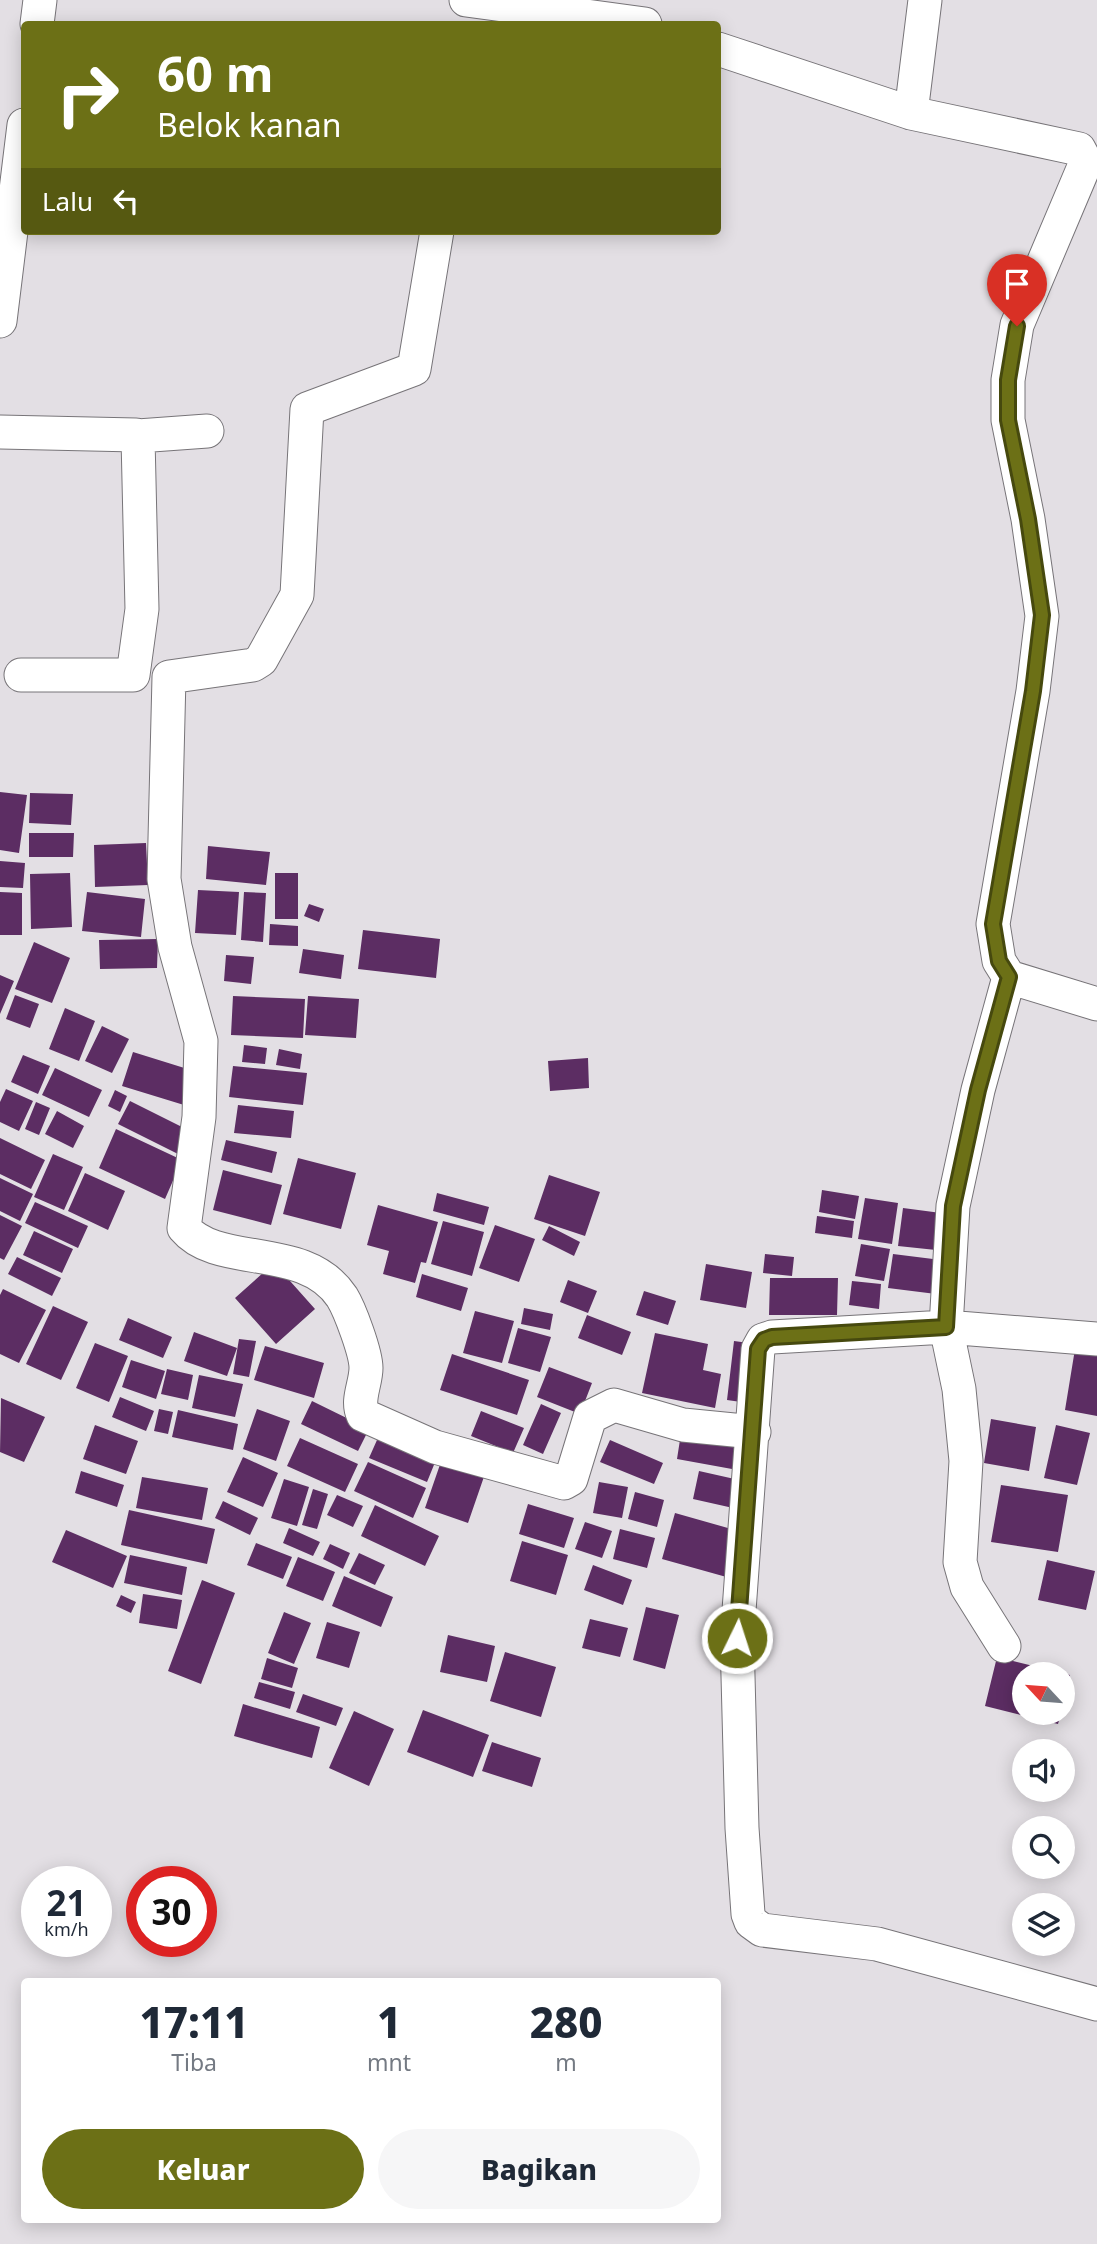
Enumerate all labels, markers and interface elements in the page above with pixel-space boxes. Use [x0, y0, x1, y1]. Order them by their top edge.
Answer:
text: 60 m [157, 40, 274, 106]
icon: right [42, 49, 133, 140]
text: Belok kanan [157, 103, 341, 146]
icon: left [107, 182, 145, 220]
text: Lalu [42, 183, 93, 219]
pin [987, 254, 1047, 326]
icon: arrive [998, 265, 1036, 303]
position arrow [700, 1601, 774, 1675]
north arrow [1012, 1662, 1074, 1726]
map controls [1012, 1662, 1075, 1956]
button: sound [1012, 1739, 1075, 1802]
button: search [1012, 1816, 1075, 1879]
speed limit sign: 30 [126, 1866, 217, 1957]
text: 21 [46, 1879, 87, 1926]
button: layers [1012, 1893, 1075, 1956]
text: km/h [44, 1917, 89, 1941]
text: 17:11 [140, 1993, 249, 2050]
text: 1 [377, 1993, 401, 2050]
text: 280 [530, 1993, 602, 2050]
text: Tiba [171, 2046, 217, 2078]
text: mnt [367, 2046, 411, 2078]
text: m [555, 2046, 577, 2078]
button: Keluar [42, 2129, 364, 2209]
button: Bagikan [378, 2129, 700, 2209]

